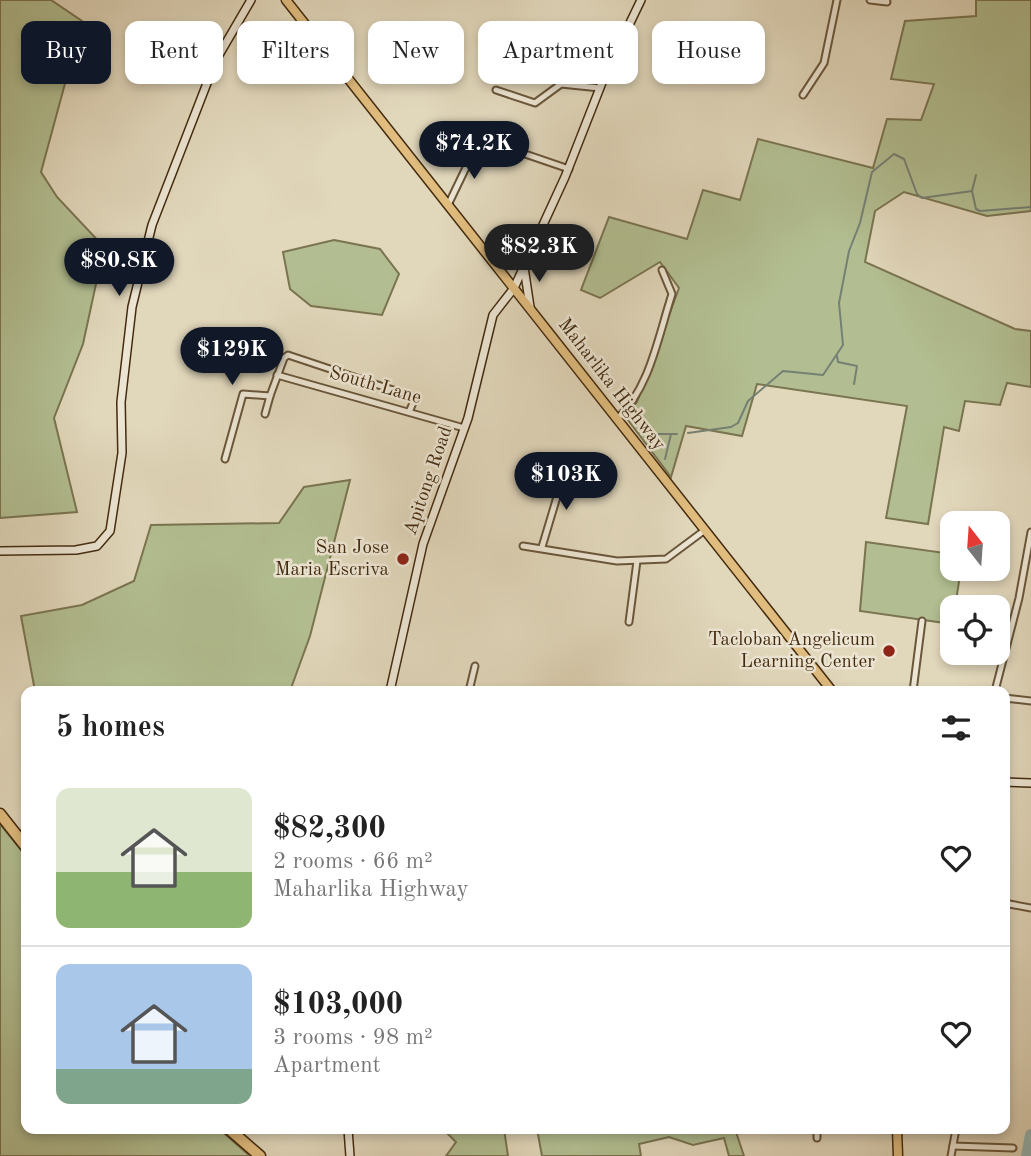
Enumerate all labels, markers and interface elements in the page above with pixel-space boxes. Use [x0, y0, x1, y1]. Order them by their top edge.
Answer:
chip: Buy [21, 21, 111, 84]
chip: Rent [125, 21, 223, 84]
chip: Filters [237, 21, 354, 84]
chip: New [368, 21, 464, 84]
chip: Apartment [478, 21, 638, 84]
chip: House [652, 21, 765, 84]
pin: $74.2K [417, 122, 531, 181]
text: $74.2K [435, 132, 513, 155]
pin: $82.3K [482, 224, 596, 284]
text: $82.3K [500, 235, 578, 258]
pin: $80.8K [62, 238, 176, 298]
text: $80.8K [80, 249, 158, 272]
street label: Maharlika Highway [554, 315, 668, 455]
pin: $129K [183, 328, 281, 387]
text: $129K [196, 338, 268, 361]
street label: South Lane [327, 364, 423, 408]
street label: Apitong Road [402, 424, 457, 538]
pin: $103K [517, 452, 615, 512]
text: $103K [530, 463, 602, 486]
north arrow [940, 511, 1010, 581]
map controls [940, 511, 1010, 665]
place label: San Jose Maria Escriva [275, 539, 390, 580]
marker: San Jose Maria Escriva [395, 551, 411, 567]
button: locate [940, 595, 1010, 665]
place label: Tacloban Angelicum Learning Center [708, 631, 875, 672]
marker: Tacloban Angelicum Learning Center [881, 643, 897, 659]
icon: filters [937, 709, 975, 747]
text: 5 homes [56, 713, 165, 743]
text: $82,300 [273, 814, 386, 844]
icon: home [112, 816, 196, 900]
icon: heart [937, 839, 975, 877]
text: 2 rooms · 66 m² [273, 850, 433, 873]
text: Maharlika Highway [273, 878, 469, 901]
text: $103,000 [273, 990, 403, 1020]
icon: home [112, 992, 196, 1076]
icon: heart [937, 1015, 975, 1053]
text: 3 rooms · 98 m² [273, 1026, 433, 1049]
text: Apartment [273, 1054, 381, 1077]

